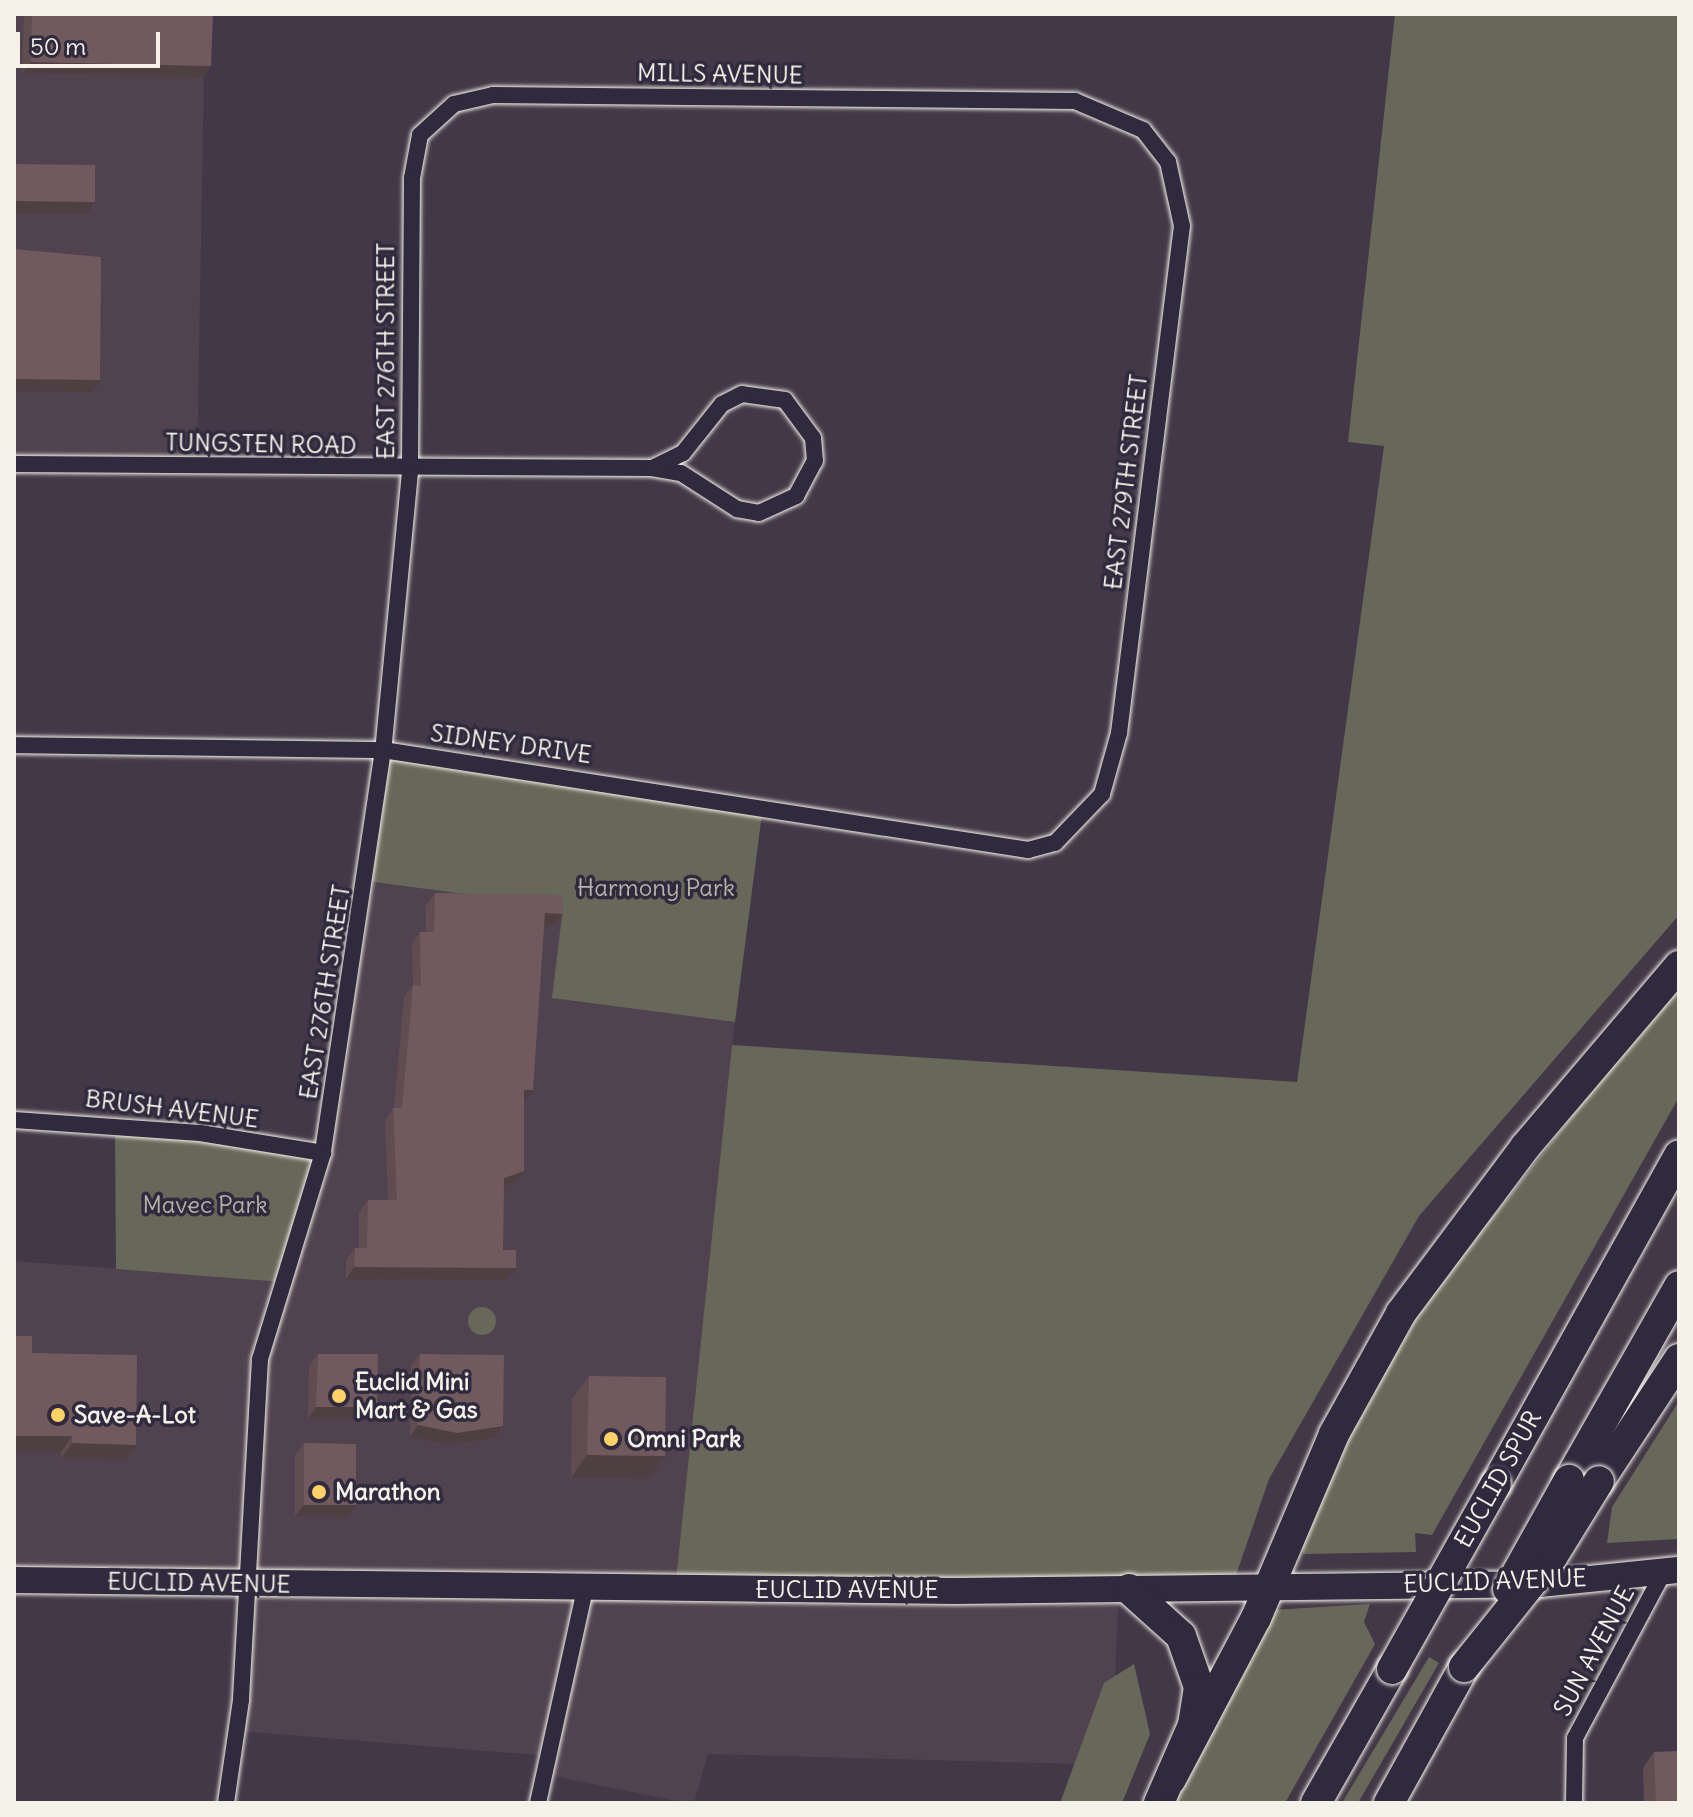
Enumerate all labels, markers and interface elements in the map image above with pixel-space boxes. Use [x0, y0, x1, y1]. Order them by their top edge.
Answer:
scale bar [20, 16, 164, 66]
text: 50 m [30, 31, 86, 61]
street label: MILLS AVENUE [637, 58, 803, 90]
street label: EAST 276TH STREET [372, 243, 400, 459]
street label: EAST 279TH STREET [1099, 373, 1153, 591]
street label: TUNGSTEN ROAD [165, 428, 357, 460]
street label: SIDNEY DRIVE [429, 718, 593, 770]
park label: Harmony Park [577, 874, 735, 902]
street label: EAST 276TH STREET [294, 883, 356, 1101]
street label: BRUSH AVENUE [84, 1084, 260, 1134]
park label: Mavec Park [142, 1191, 268, 1219]
place label: Euclid Mini Mart & Gas [355, 1368, 478, 1424]
marker: Euclid Mini Mart & Gas [330, 1387, 348, 1405]
place label: Save-A-Lot [74, 1401, 196, 1429]
marker: Save-A-Lot [49, 1406, 67, 1424]
street label: EUCLID SPUR [1449, 1406, 1547, 1552]
place label: Omni Park [627, 1425, 741, 1453]
marker: Omni Park [602, 1430, 620, 1448]
place label: Marathon [335, 1478, 441, 1506]
marker: Marathon [310, 1483, 328, 1501]
street label: EUCLID AVENUE [1403, 1563, 1587, 1599]
street label: EUCLID AVENUE [107, 1567, 291, 1599]
street label: EUCLID AVENUE [755, 1576, 939, 1604]
street label: SUN AVENUE [1548, 1581, 1640, 1721]

